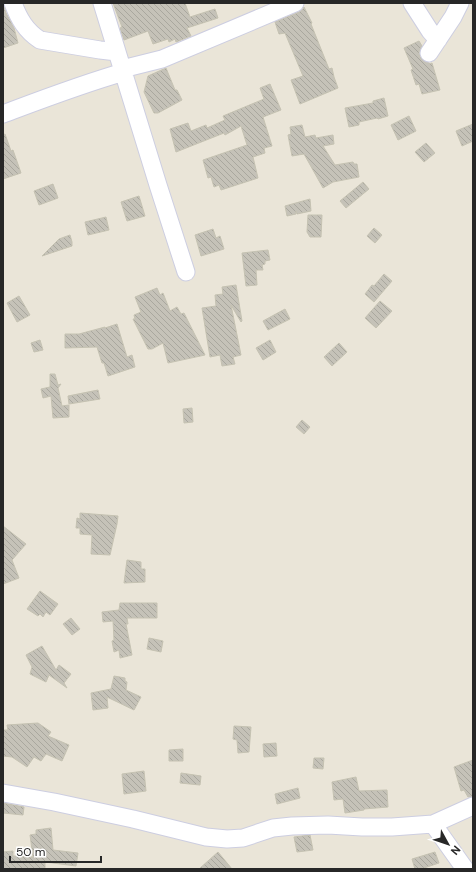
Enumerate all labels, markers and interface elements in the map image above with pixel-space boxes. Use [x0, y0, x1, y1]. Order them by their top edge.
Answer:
north arrow [428, 824, 468, 864]
scale bar [10, 838, 101, 864]
text: N [448, 843, 464, 858]
text: 50 m [16, 844, 45, 860]

